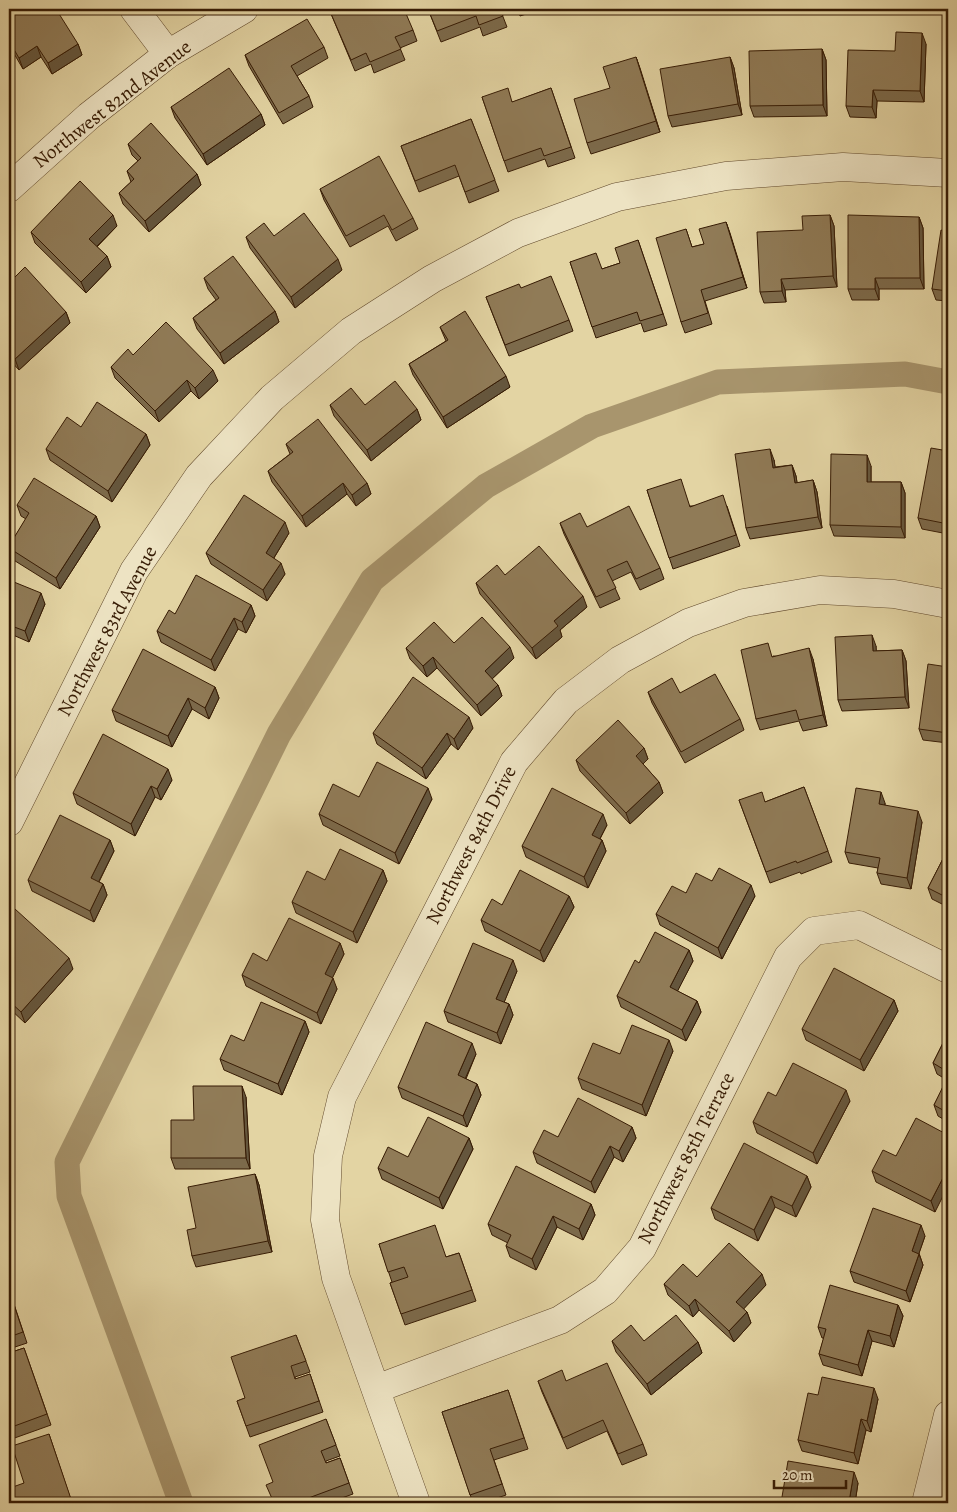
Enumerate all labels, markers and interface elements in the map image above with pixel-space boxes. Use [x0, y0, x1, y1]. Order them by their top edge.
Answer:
street label: Northwest 82nd Avenue [27, 34, 197, 174]
street label: Northwest 83rd Avenue [51, 541, 163, 721]
street label: Northwest 84th Drive [419, 761, 523, 929]
street label: Northwest 85th Terrace [631, 1067, 741, 1249]
scale bar [774, 1457, 847, 1489]
text: 20 m [782, 1465, 813, 1485]

